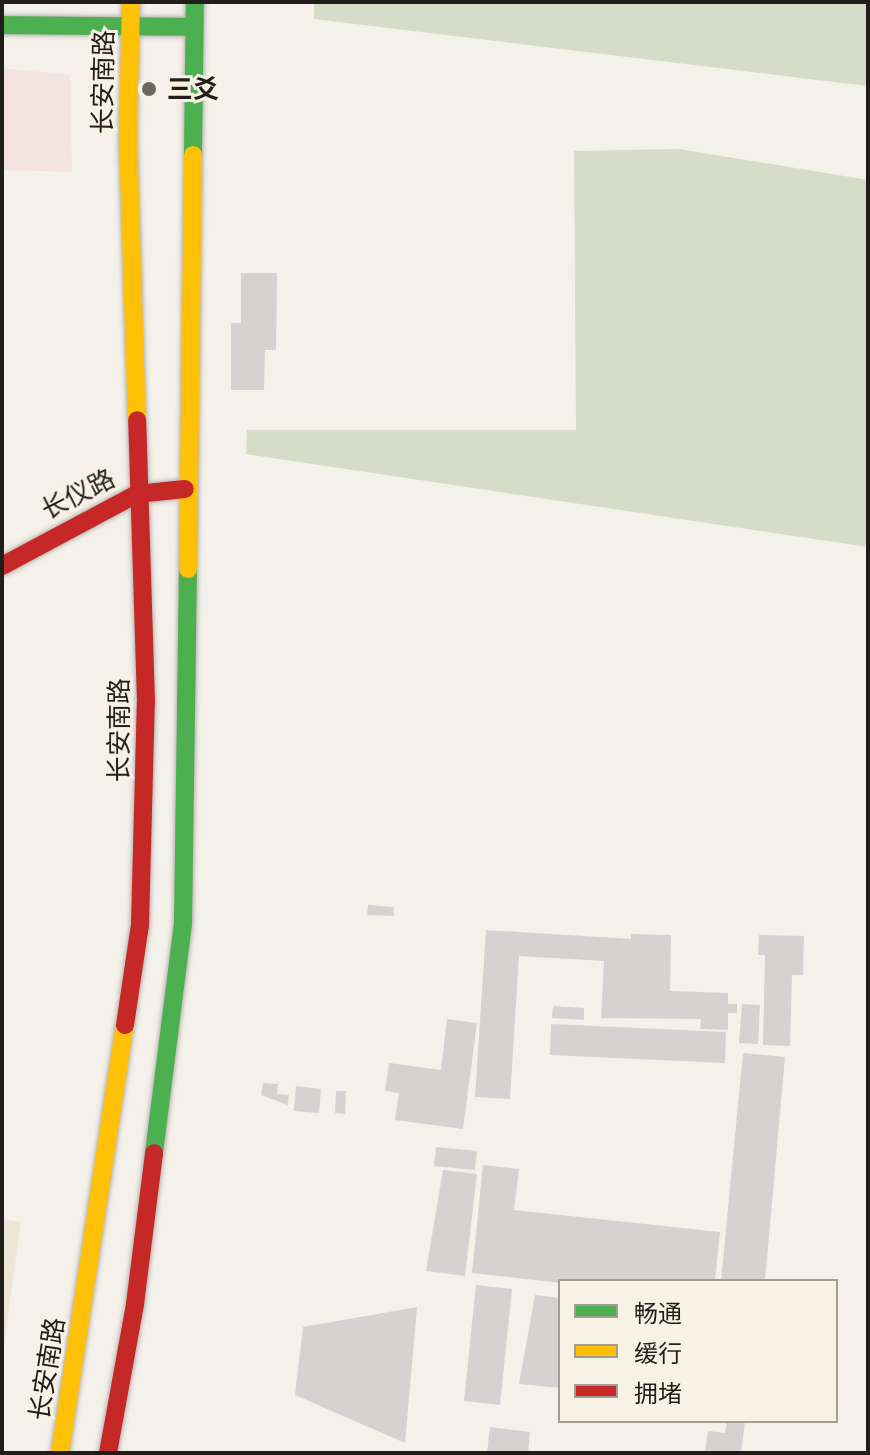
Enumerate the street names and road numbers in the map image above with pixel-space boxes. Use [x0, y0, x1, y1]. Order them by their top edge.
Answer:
street label: 长安南路 [86, 30, 120, 134]
street label: 长仪路 [36, 462, 120, 526]
street label: 长安南路 [103, 678, 135, 782]
street label: 长安南路 [23, 1315, 71, 1423]

